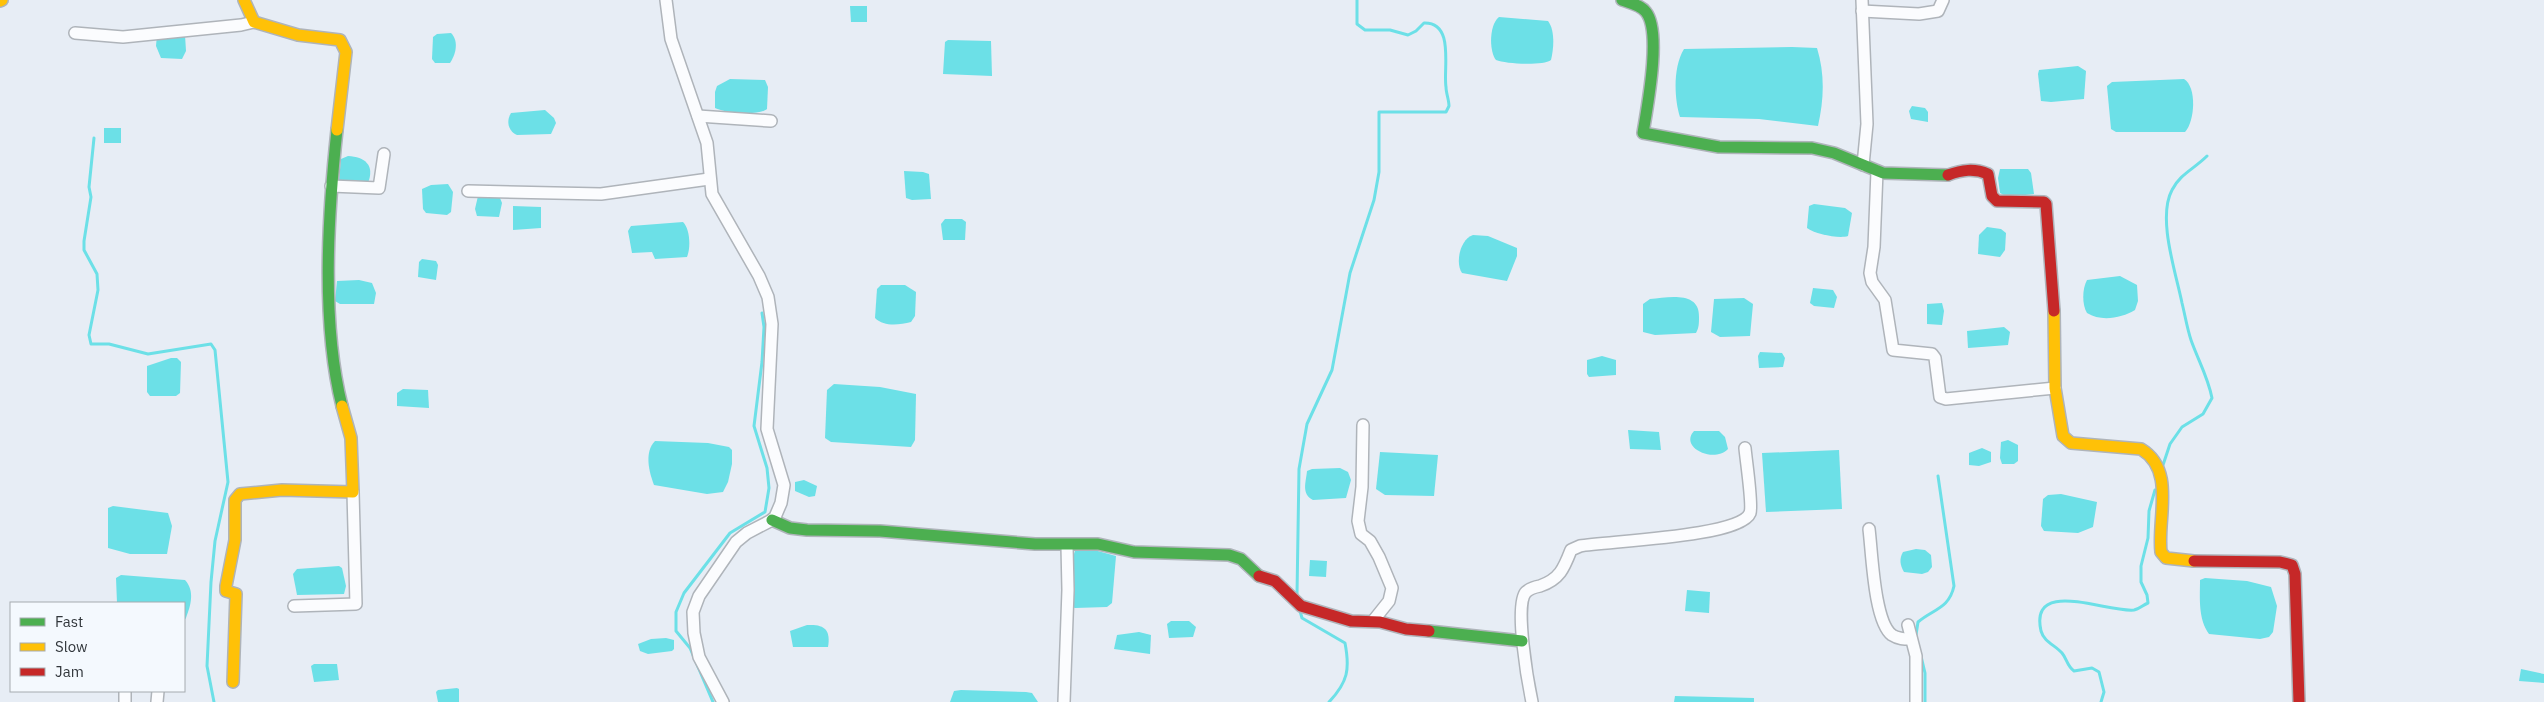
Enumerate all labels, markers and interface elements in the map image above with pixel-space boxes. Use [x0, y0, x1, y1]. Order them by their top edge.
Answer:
legend [10, 602, 185, 692]
text: Fast [55, 612, 83, 631]
text: Slow [55, 637, 88, 656]
text: Jam [55, 662, 84, 681]

